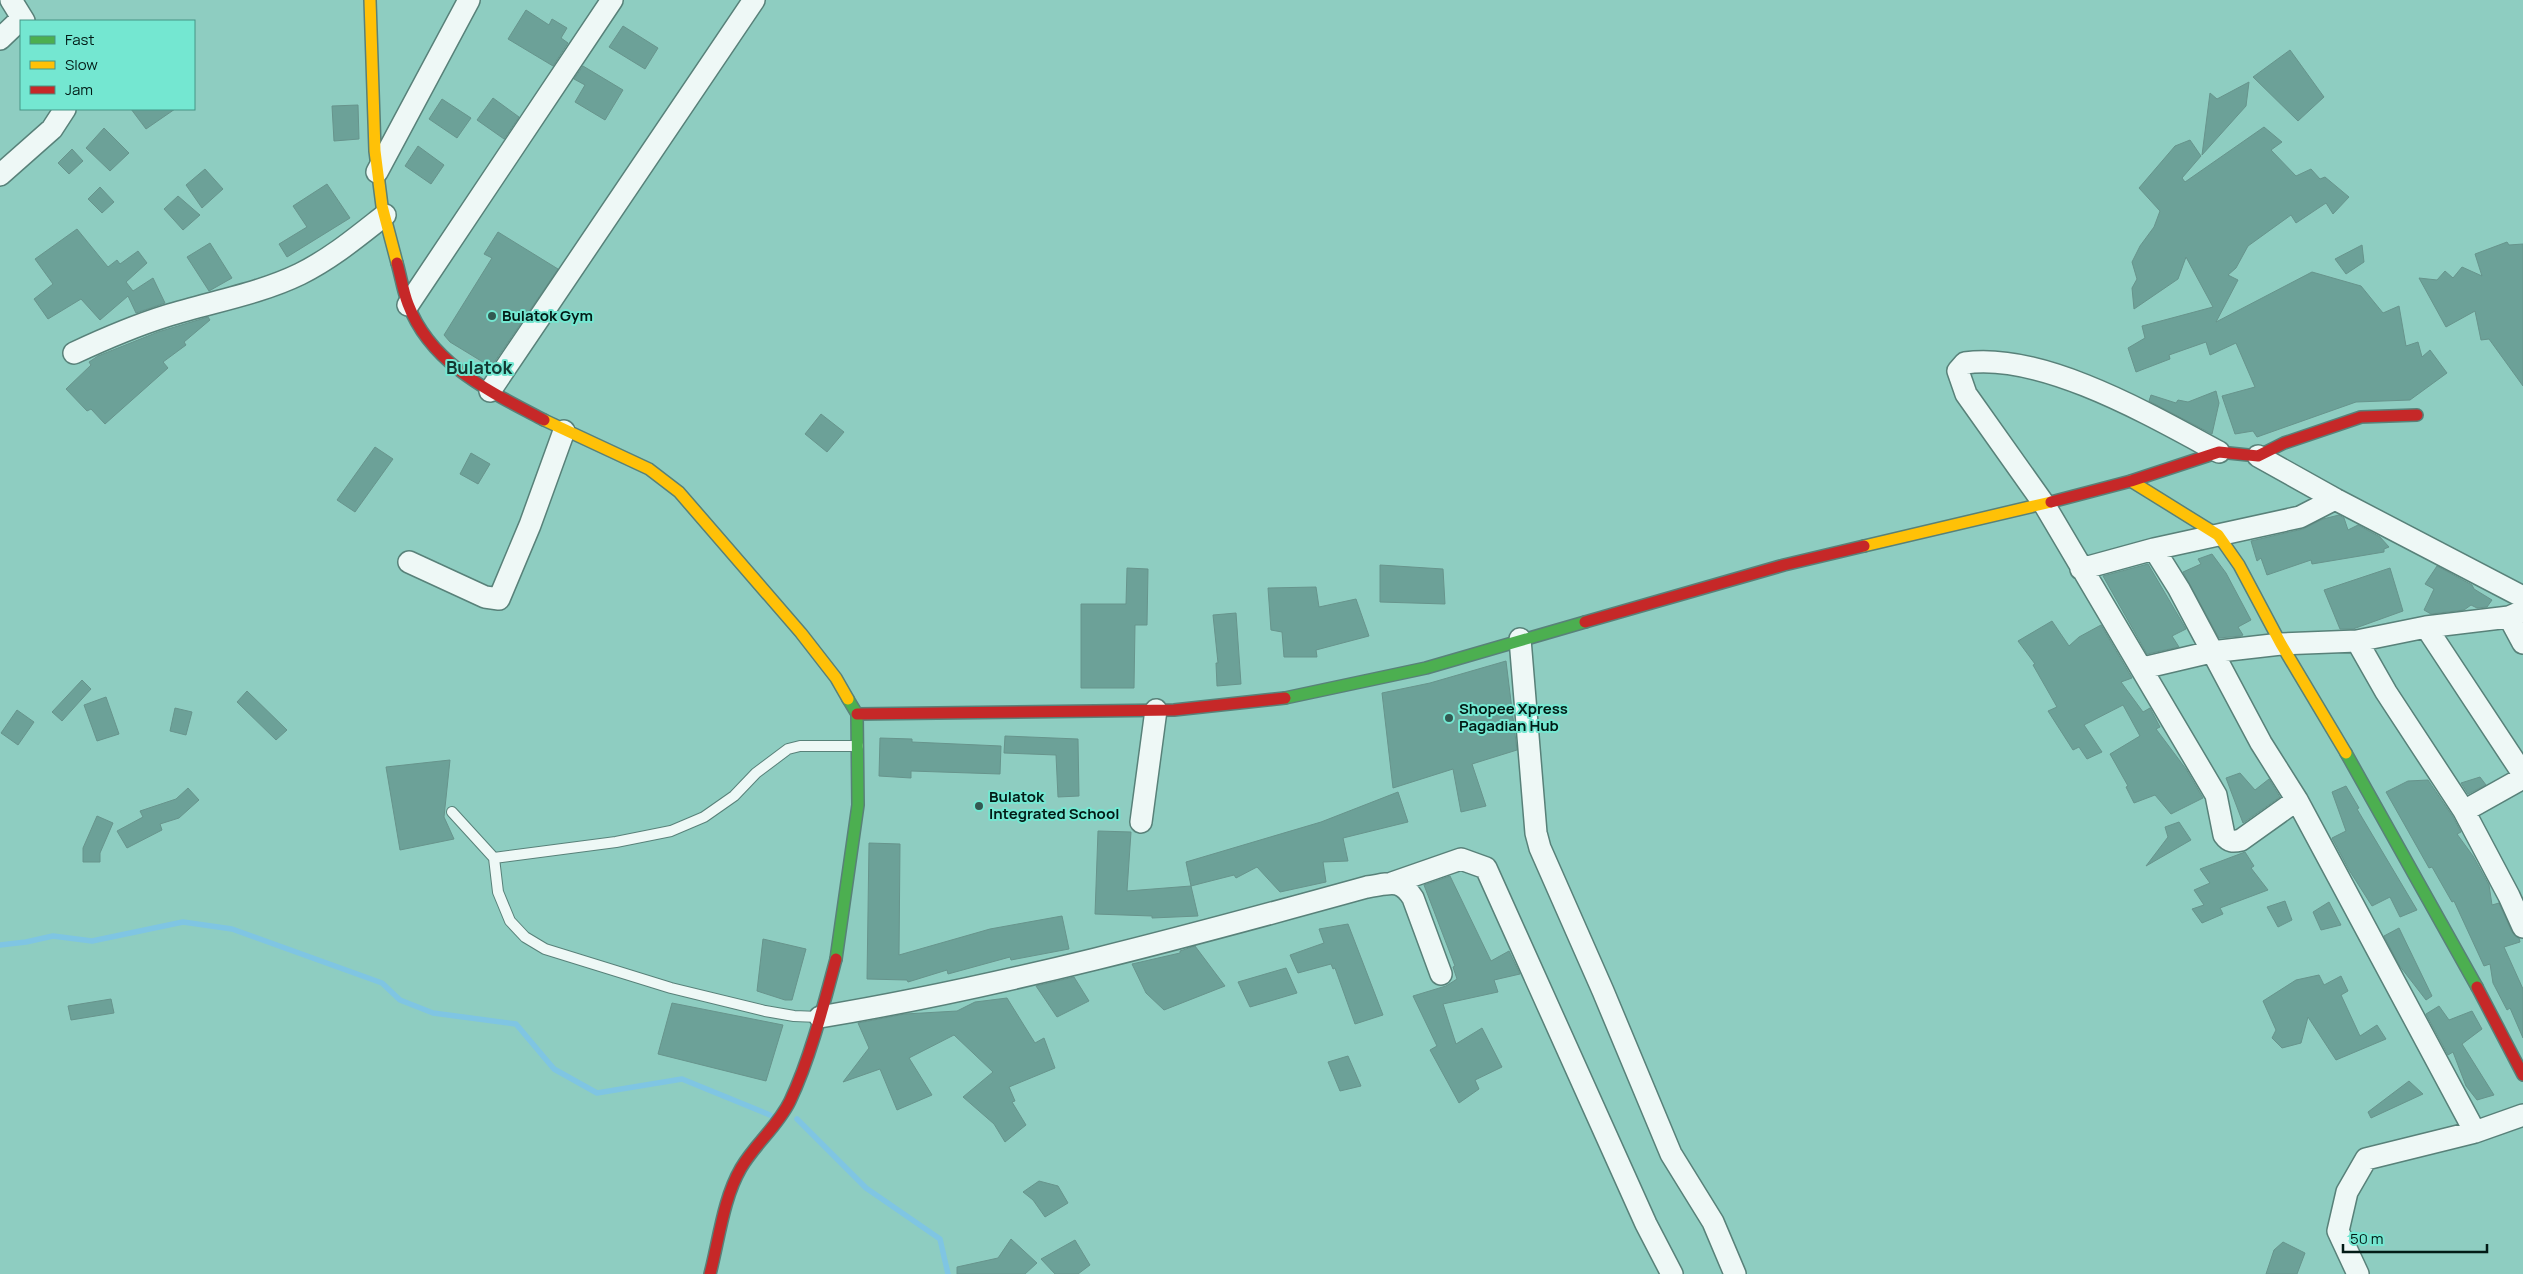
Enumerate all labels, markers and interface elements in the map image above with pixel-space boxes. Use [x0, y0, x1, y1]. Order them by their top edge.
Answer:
legend [20, 20, 195, 110]
text: Fast [65, 29, 94, 50]
text: Slow [65, 54, 98, 75]
text: Jam [65, 79, 93, 100]
place label: Bulatok Gym [502, 305, 593, 326]
marker: Bulatok Gym [486, 310, 498, 322]
district label: Bulatok [446, 355, 513, 379]
place label: Shopee Xpress Pagadian Hub [1459, 698, 1568, 736]
marker: Shopee Xpress Pagadian Hub [1443, 712, 1455, 724]
place label: Bulatok Integrated School [989, 786, 1119, 824]
marker: Bulatok Integrated School [973, 800, 985, 812]
scale bar [2343, 1222, 2487, 1254]
text: 50 m [2350, 1228, 2384, 1249]

